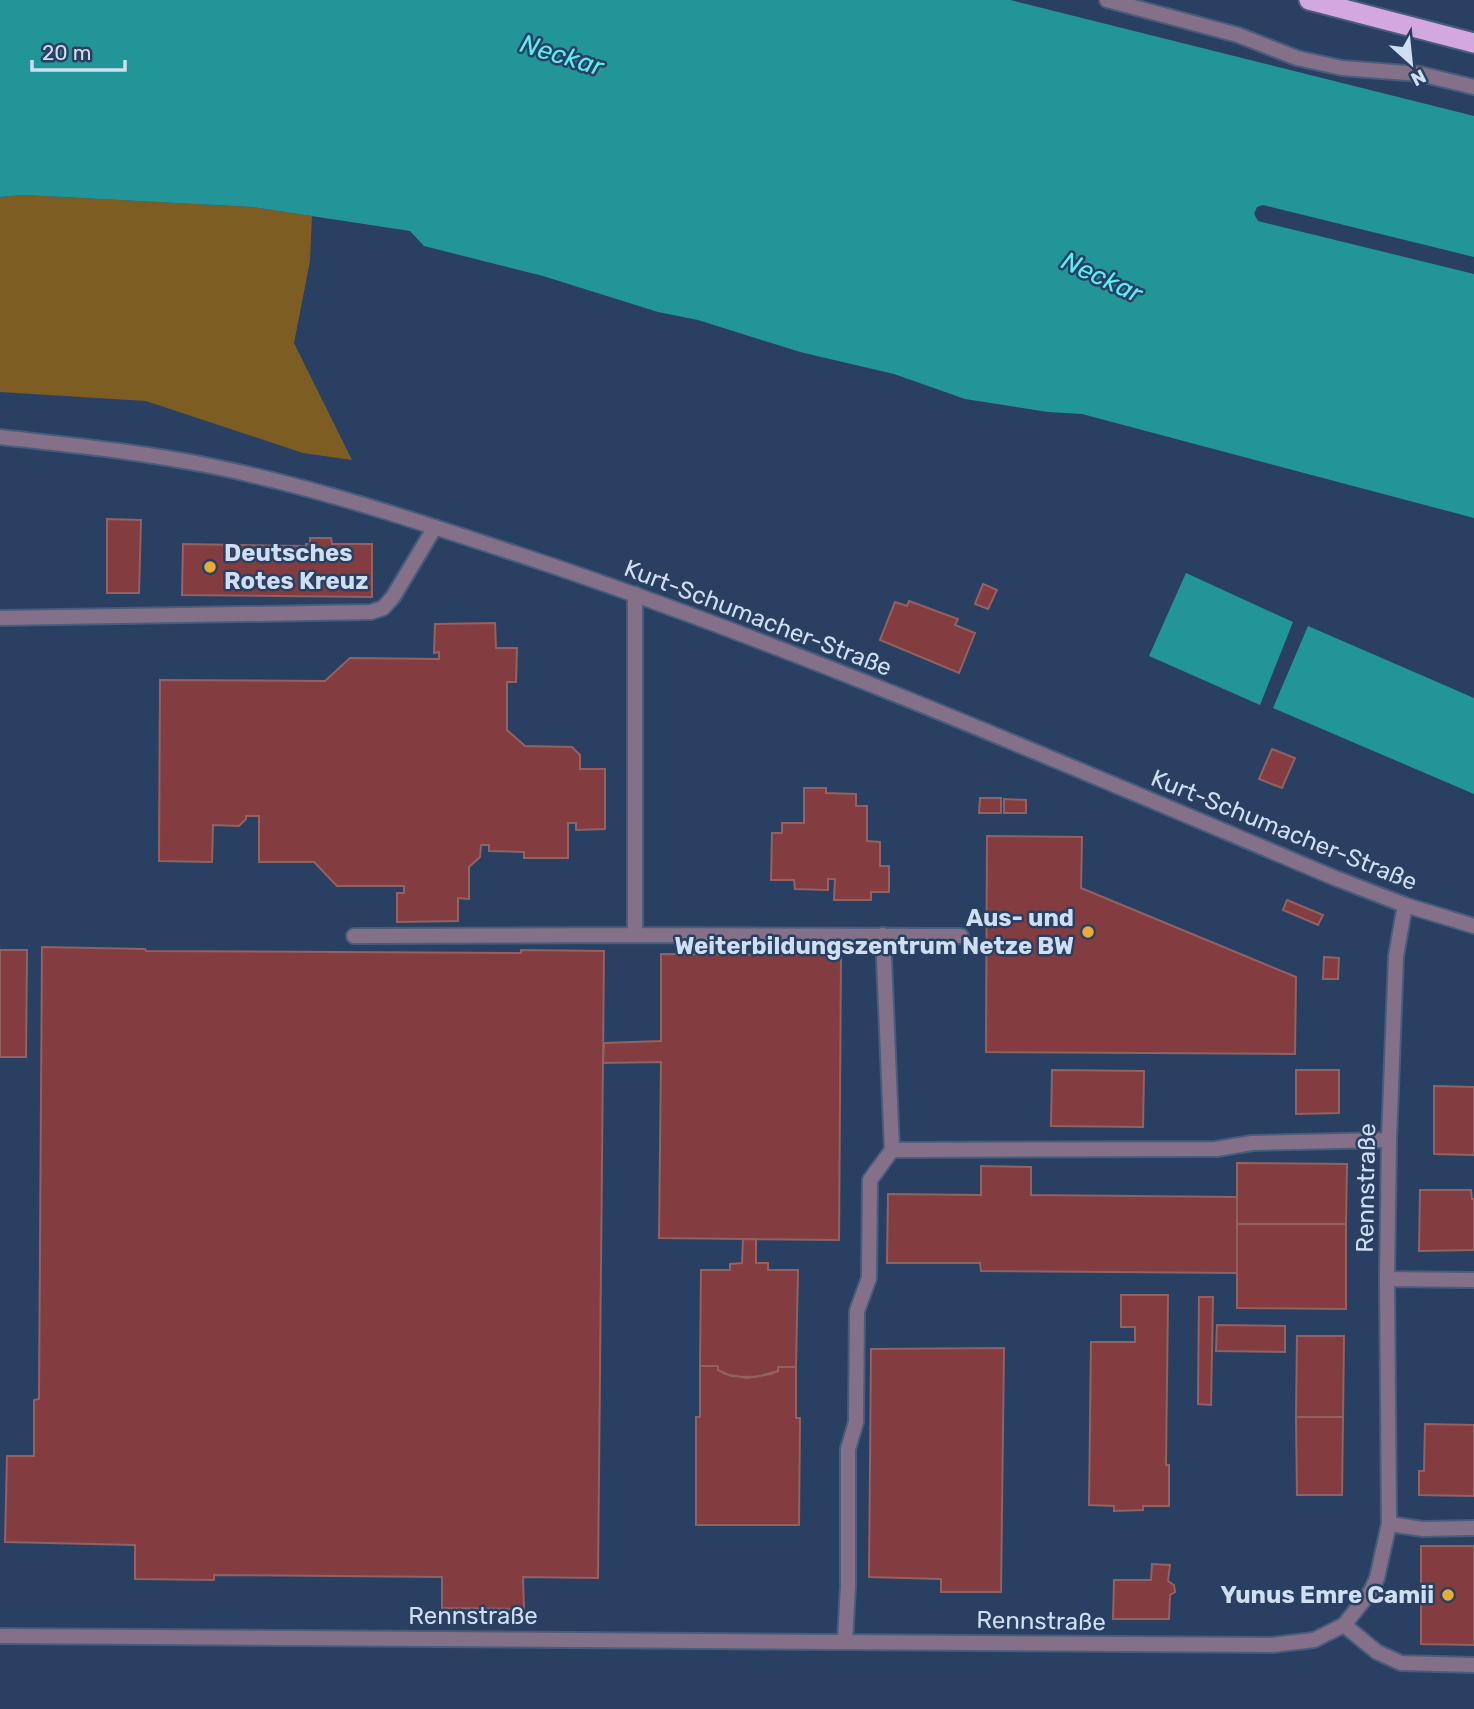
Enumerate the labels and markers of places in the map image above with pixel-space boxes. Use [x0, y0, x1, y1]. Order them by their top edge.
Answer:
place label: Deutsches Rotes Kreuz [224, 539, 369, 595]
marker: Deutsches Rotes Kreuz [202, 559, 218, 575]
place label: Aus- und Weiterbildungszentrum Netze BW [674, 904, 1074, 960]
marker: Aus- und Weiterbildungszentrum Netze BW [1080, 924, 1096, 940]
place label: Yunus Emre Camii [1220, 1581, 1434, 1609]
marker: Yunus Emre Camii [1440, 1587, 1456, 1603]

